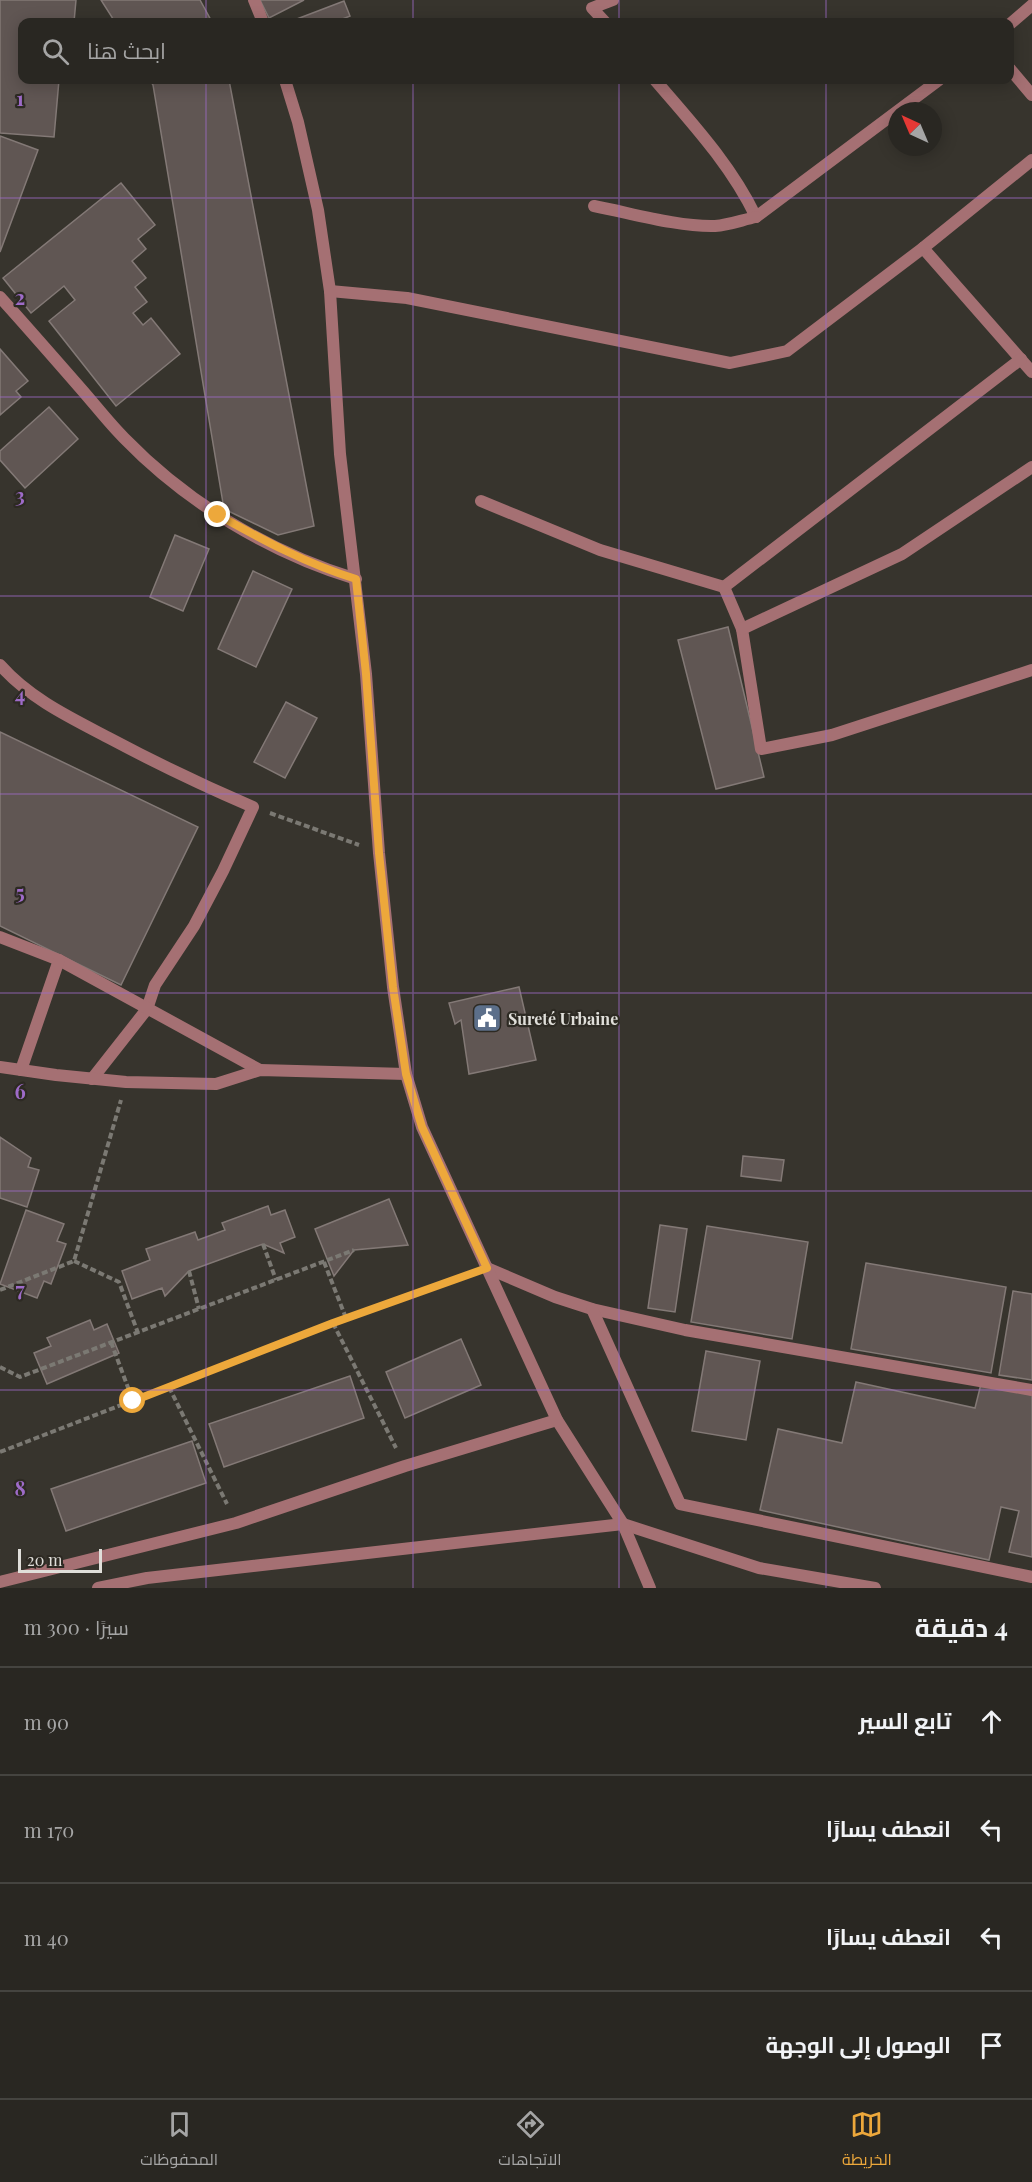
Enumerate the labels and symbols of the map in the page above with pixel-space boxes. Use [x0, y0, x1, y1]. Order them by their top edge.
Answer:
text: 1 [16, 84, 24, 111]
north arrow [888, 102, 942, 156]
text: 2 [15, 283, 25, 310]
text: 3 [15, 481, 25, 508]
route end [204, 501, 230, 527]
text: 4 [15, 680, 25, 707]
text: 5 [15, 878, 25, 905]
public building icon: Sureté Urbaine [471, 1002, 503, 1034]
place label: Sureté Urbaine [508, 1008, 618, 1029]
text: 6 [14, 1077, 26, 1104]
text: 7 [15, 1275, 25, 1302]
route start [119, 1387, 145, 1413]
text: 8 [14, 1474, 26, 1501]
scale bar [18, 1546, 102, 1574]

